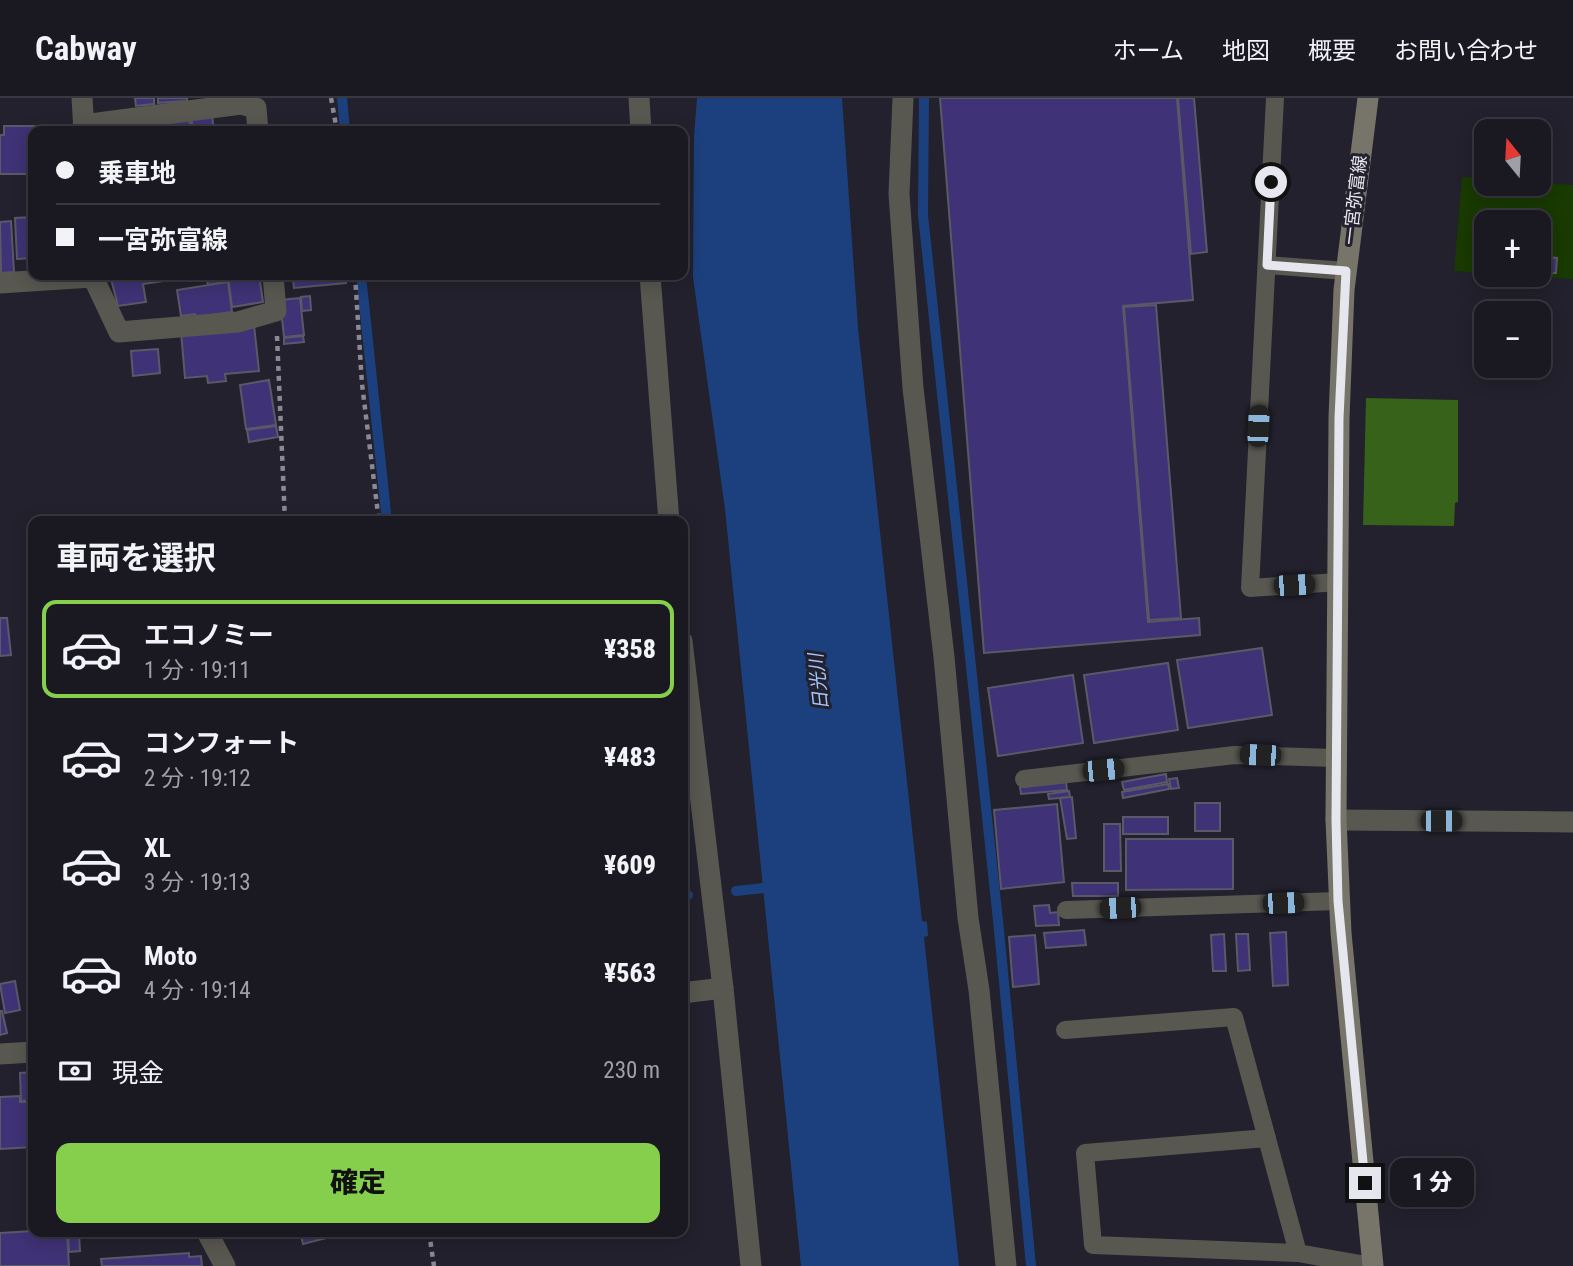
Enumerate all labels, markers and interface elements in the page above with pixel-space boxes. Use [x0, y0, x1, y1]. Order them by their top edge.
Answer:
text: Cabway [35, 29, 137, 68]
text: ホーム [1113, 37, 1184, 65]
text: 地図 [1222, 37, 1270, 65]
text: 概要 [1308, 37, 1356, 65]
text: お問い合わせ [1394, 37, 1538, 65]
north arrow [1474, 119, 1550, 196]
map controls [1474, 119, 1551, 378]
street label: 一宮弥富線 [1339, 154, 1370, 246]
text: 乗車地 [98, 158, 176, 188]
route start [1255, 166, 1287, 198]
button: + [1474, 210, 1551, 287]
text: 一宮弥富線 [98, 225, 228, 255]
button: − [1474, 301, 1551, 378]
car [1247, 404, 1270, 448]
text: 車両を選択 [56, 539, 216, 577]
car [1273, 573, 1316, 597]
icon: car [60, 618, 123, 681]
text: エコノミー [144, 620, 274, 650]
text: ¥358 [604, 634, 656, 664]
water label: 日光川 [804, 650, 833, 712]
text: 1 分 · 19:11 [144, 657, 251, 684]
icon: car [60, 726, 123, 789]
text: コンフォート [144, 728, 299, 758]
text: ¥483 [604, 742, 656, 772]
car [1239, 744, 1282, 766]
car [1082, 757, 1125, 783]
text: 2 分 · 19:12 [144, 765, 251, 792]
car [1421, 811, 1463, 832]
text: XL [144, 833, 171, 863]
icon: car [60, 834, 123, 897]
text: ¥609 [604, 850, 656, 880]
text: 3 分 · 19:13 [144, 869, 251, 896]
car [1262, 892, 1305, 914]
car [1099, 897, 1142, 919]
text: Moto [144, 941, 197, 971]
icon: car [60, 942, 123, 1005]
text: ¥563 [604, 958, 656, 988]
text: 4 分 · 19:14 [144, 977, 251, 1004]
icon: cash [56, 1052, 94, 1090]
text: 230 m [603, 1057, 660, 1084]
text: 現金 [112, 1058, 164, 1088]
button: 確定 [56, 1143, 660, 1223]
callout: 1 分 [1390, 1158, 1474, 1208]
route end [1349, 1167, 1381, 1199]
text: 1 分 [1412, 1169, 1452, 1196]

